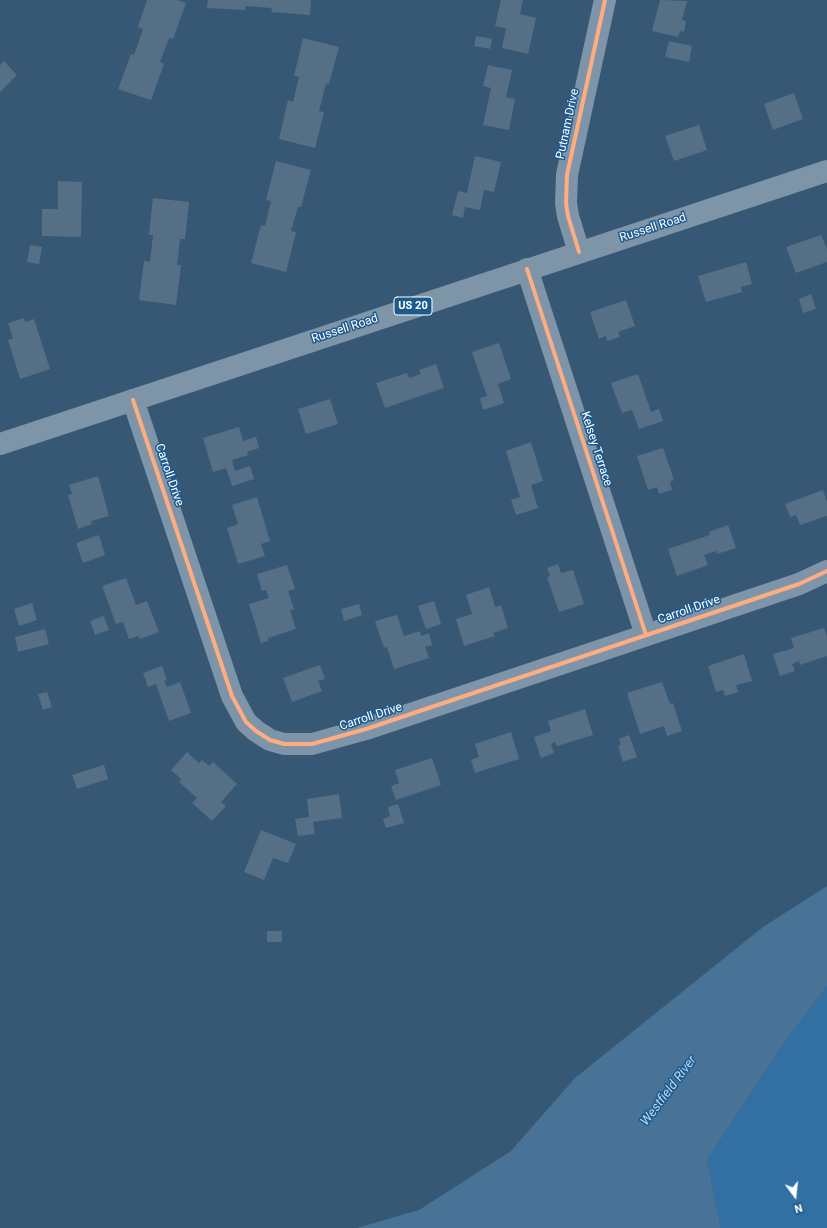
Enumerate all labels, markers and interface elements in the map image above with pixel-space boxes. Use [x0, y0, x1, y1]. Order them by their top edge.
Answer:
street label: Putnam Drive [554, 87, 582, 161]
street label: Russell Road [618, 210, 688, 246]
road number: US 20 [394, 297, 432, 315]
street label: Russell Road [310, 311, 380, 347]
street label: Kelsey Terrace [577, 410, 615, 488]
street label: Carroll Drive [152, 442, 186, 508]
street label: Carroll Drive [656, 593, 722, 627]
street label: Carroll Drive [338, 700, 404, 734]
water label: Westfield River [638, 1053, 700, 1129]
north arrow [775, 1176, 815, 1216]
text: N [793, 1201, 804, 1215]

